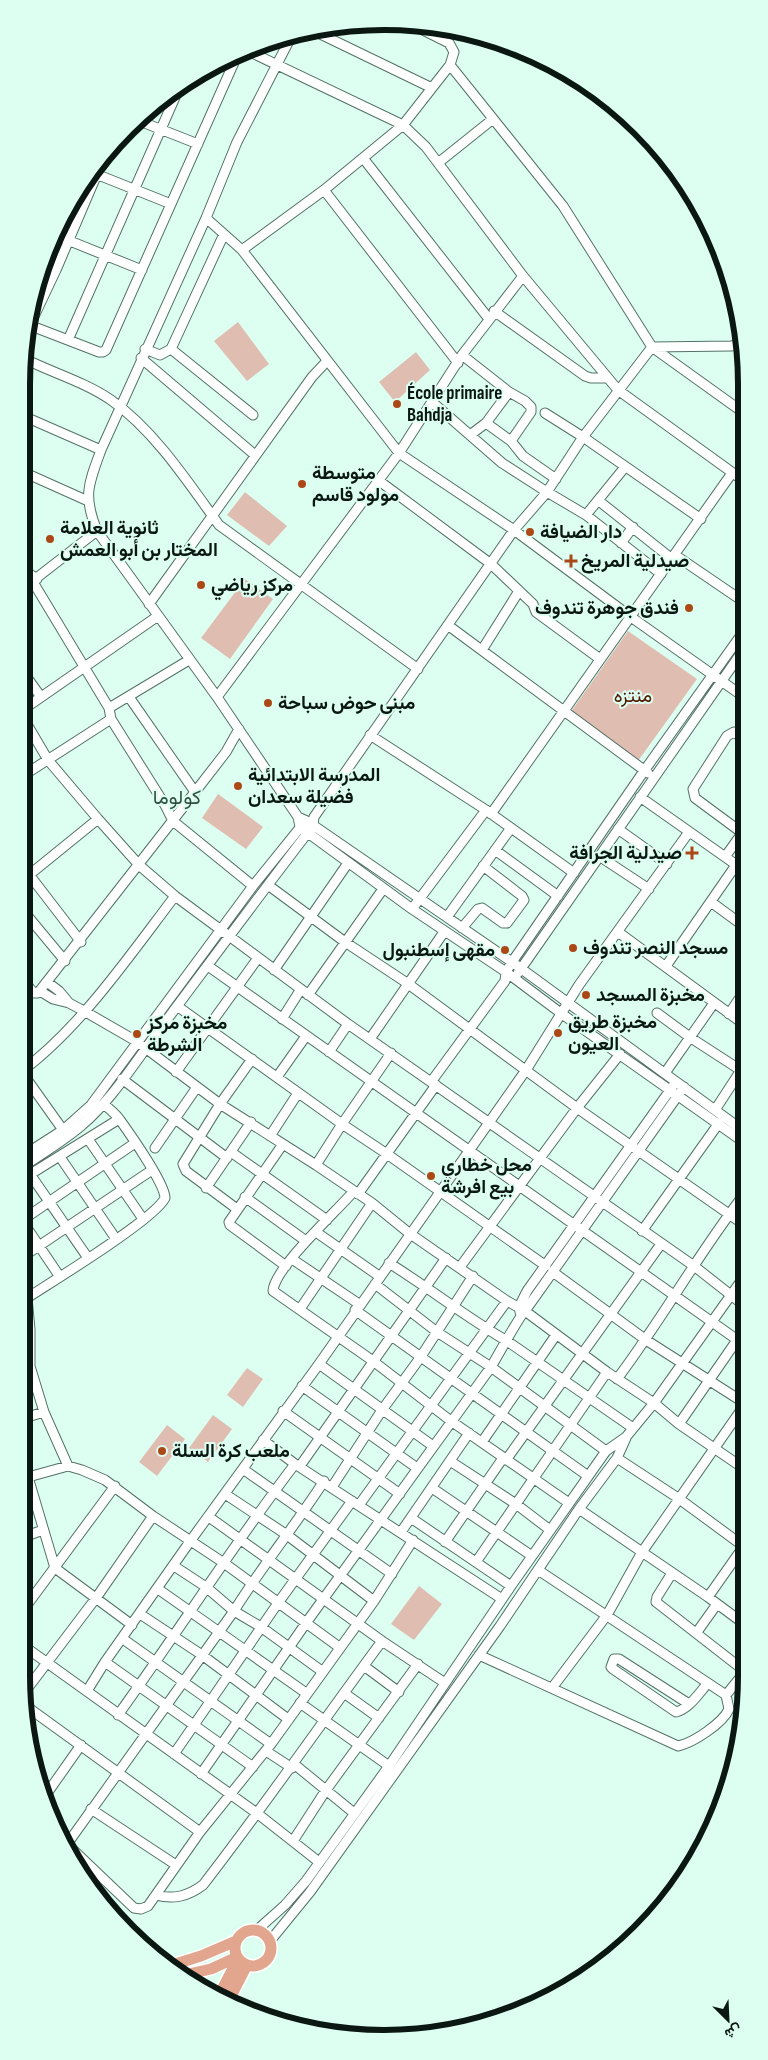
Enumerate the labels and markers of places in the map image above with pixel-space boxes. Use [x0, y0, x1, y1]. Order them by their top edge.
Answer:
place label: École primaire Bahdja [407, 382, 502, 427]
marker: École primaire Bahdja [391, 398, 403, 410]
place label: متوسطة مولود قاسم [312, 462, 399, 507]
marker: متوسطة مولود قاسم [296, 478, 308, 490]
place label: ثانوية العلامة المختار بن أبو العمش [60, 517, 218, 562]
place label: دار الضيافة [540, 521, 622, 544]
marker: دار الضيافة [524, 526, 536, 538]
marker: ثانوية العلامة المختار بن أبو العمش [44, 533, 56, 545]
place label: صيدلية المريخ [581, 550, 689, 574]
marker: صيدلية المريخ [565, 555, 577, 567]
place label: مركز رياضي [211, 574, 293, 601]
marker: مركز رياضي [195, 579, 207, 591]
place label: فندق جوهرة تندوف [535, 597, 679, 620]
marker: فندق جوهرة تندوف [683, 602, 695, 614]
place label: مبنى حوض سباحة [278, 692, 415, 715]
marker: مبنى حوض سباحة [262, 697, 274, 709]
place label: المدرسة الابتدائية فضيلة سعدان [248, 764, 380, 809]
marker: المدرسة الابتدائية فضيلة سعدان [232, 780, 244, 792]
place label: صيدلية الجرافة [569, 842, 682, 865]
marker: صيدلية الجرافة [686, 847, 698, 859]
place label: مسجد النصر تندوف [583, 937, 728, 960]
place label: مقهى إسطنبول [382, 939, 495, 962]
marker: مسجد النصر تندوف [567, 942, 579, 954]
marker: مقهى إسطنبول [499, 944, 511, 956]
place label: مخبزة المسجد [596, 984, 705, 1007]
marker: مخبزة المسجد [580, 989, 592, 1001]
place label: مخبزة طريق العيون [568, 1011, 657, 1056]
place label: مخبزة مركز الشرطة [146, 1012, 227, 1057]
marker: مخبزة طريق العيون [552, 1027, 564, 1039]
marker: مخبزة مركز الشرطة [131, 1028, 143, 1040]
place label: محل خطاري بيع افرشة [441, 1154, 532, 1200]
marker: محل خطاري بيع افرشة [425, 1170, 437, 1182]
place label: ملعب كرة السلة [172, 1440, 290, 1463]
marker: ملعب كرة السلة [156, 1445, 168, 1457]

